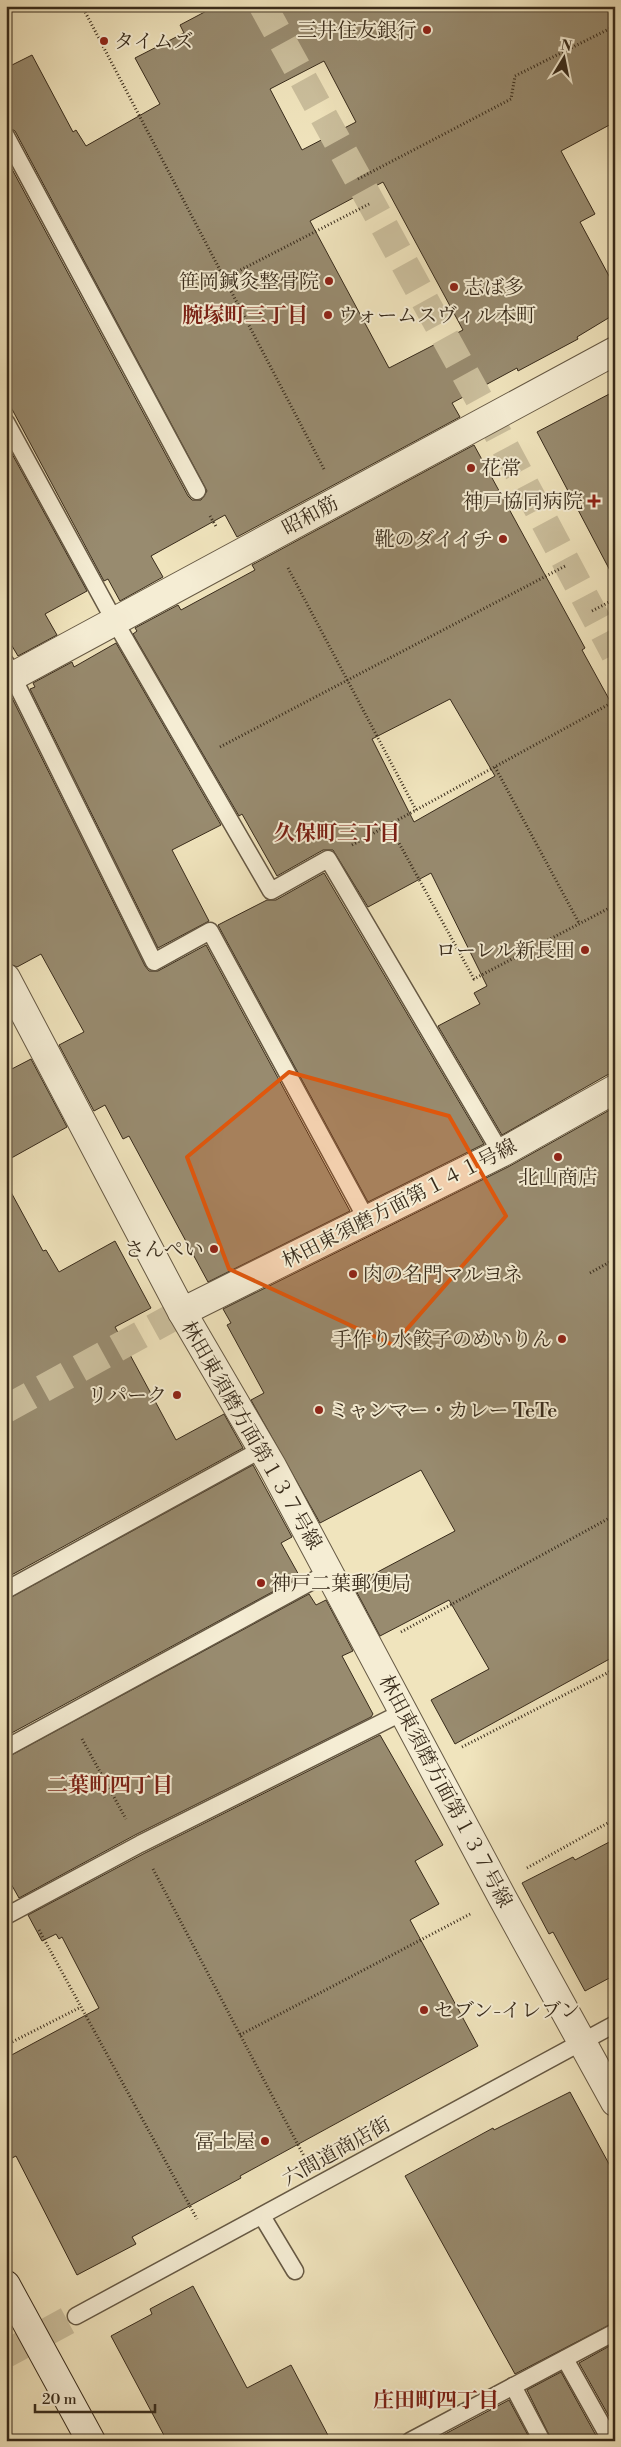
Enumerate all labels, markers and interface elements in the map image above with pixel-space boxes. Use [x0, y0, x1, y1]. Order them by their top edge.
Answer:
place label: 三井住友銀行 [297, 19, 417, 44]
marker: 三井住友銀行 [421, 24, 433, 36]
place label: タイムズ [114, 30, 194, 55]
north arrow [538, 32, 588, 82]
marker: タイムズ [98, 35, 110, 47]
text: N [559, 36, 573, 56]
place label: 笹岡鍼灸整骨院 [179, 270, 319, 295]
marker: 笹岡鍼灸整骨院 [323, 275, 335, 287]
place label: 志ば多 [464, 276, 524, 301]
marker: 志ば多 [448, 281, 460, 293]
district label: 腕塚町三丁目 [182, 303, 308, 329]
place label: ウォームスヴィル本町 [338, 304, 536, 329]
marker: ウォームスヴィル本町 [322, 309, 334, 321]
place label: 花常 [481, 457, 521, 482]
marker: 花常 [465, 462, 477, 474]
place label: 神戸協同病院 [463, 490, 583, 515]
street label: 昭和筋 [278, 491, 343, 541]
marker: 神戸協同病院 [587, 494, 601, 508]
place label: 靴のダイイチ [374, 528, 493, 553]
marker: 靴のダイイチ [497, 533, 509, 545]
district label: 久保町三丁目 [274, 821, 400, 847]
place label: ローレル新長田 [436, 939, 575, 964]
marker: ローレル新長田 [579, 944, 591, 956]
street label: 林田東須磨方面第１４１号線 [278, 1134, 521, 1274]
marker: 北山商店 [552, 1151, 564, 1163]
place label: 北山商店 [518, 1166, 598, 1191]
place label: さんぺい [124, 1238, 204, 1263]
marker: さんぺい [208, 1243, 220, 1255]
place label: 肉の名門マルヨネ [363, 1263, 523, 1288]
marker: 肉の名門マルヨネ [347, 1268, 359, 1280]
street label: 林田東須磨方面第１３７号線 [175, 1317, 327, 1555]
place label: 手作り水餃子のめいりん [332, 1328, 552, 1353]
marker: 手作り水餃子のめいりん [556, 1333, 568, 1345]
place label: リパーク [88, 1384, 167, 1409]
marker: リパーク [171, 1389, 183, 1401]
place label: ミャンマー・カレー TeTe [329, 1399, 557, 1424]
marker: ミャンマー・カレー TeTe [313, 1404, 325, 1416]
place label: 神戸二葉郵便局 [271, 1572, 411, 1597]
marker: 神戸二葉郵便局 [255, 1577, 267, 1589]
street label: 林田東須磨方面第１３７号線 [373, 1671, 517, 1912]
district label: 二葉町四丁目 [47, 1773, 173, 1799]
place label: セブン-イレブン [434, 1999, 580, 2024]
marker: セブン-イレブン [418, 2004, 430, 2016]
street label: 六間道商店街 [278, 2112, 395, 2192]
place label: 冨士屋 [195, 2130, 255, 2155]
marker: 冨士屋 [259, 2135, 271, 2147]
scale bar [35, 2382, 155, 2414]
district label: 庄田町四丁目 [373, 2388, 499, 2414]
text: 20 m [42, 2390, 77, 2409]

